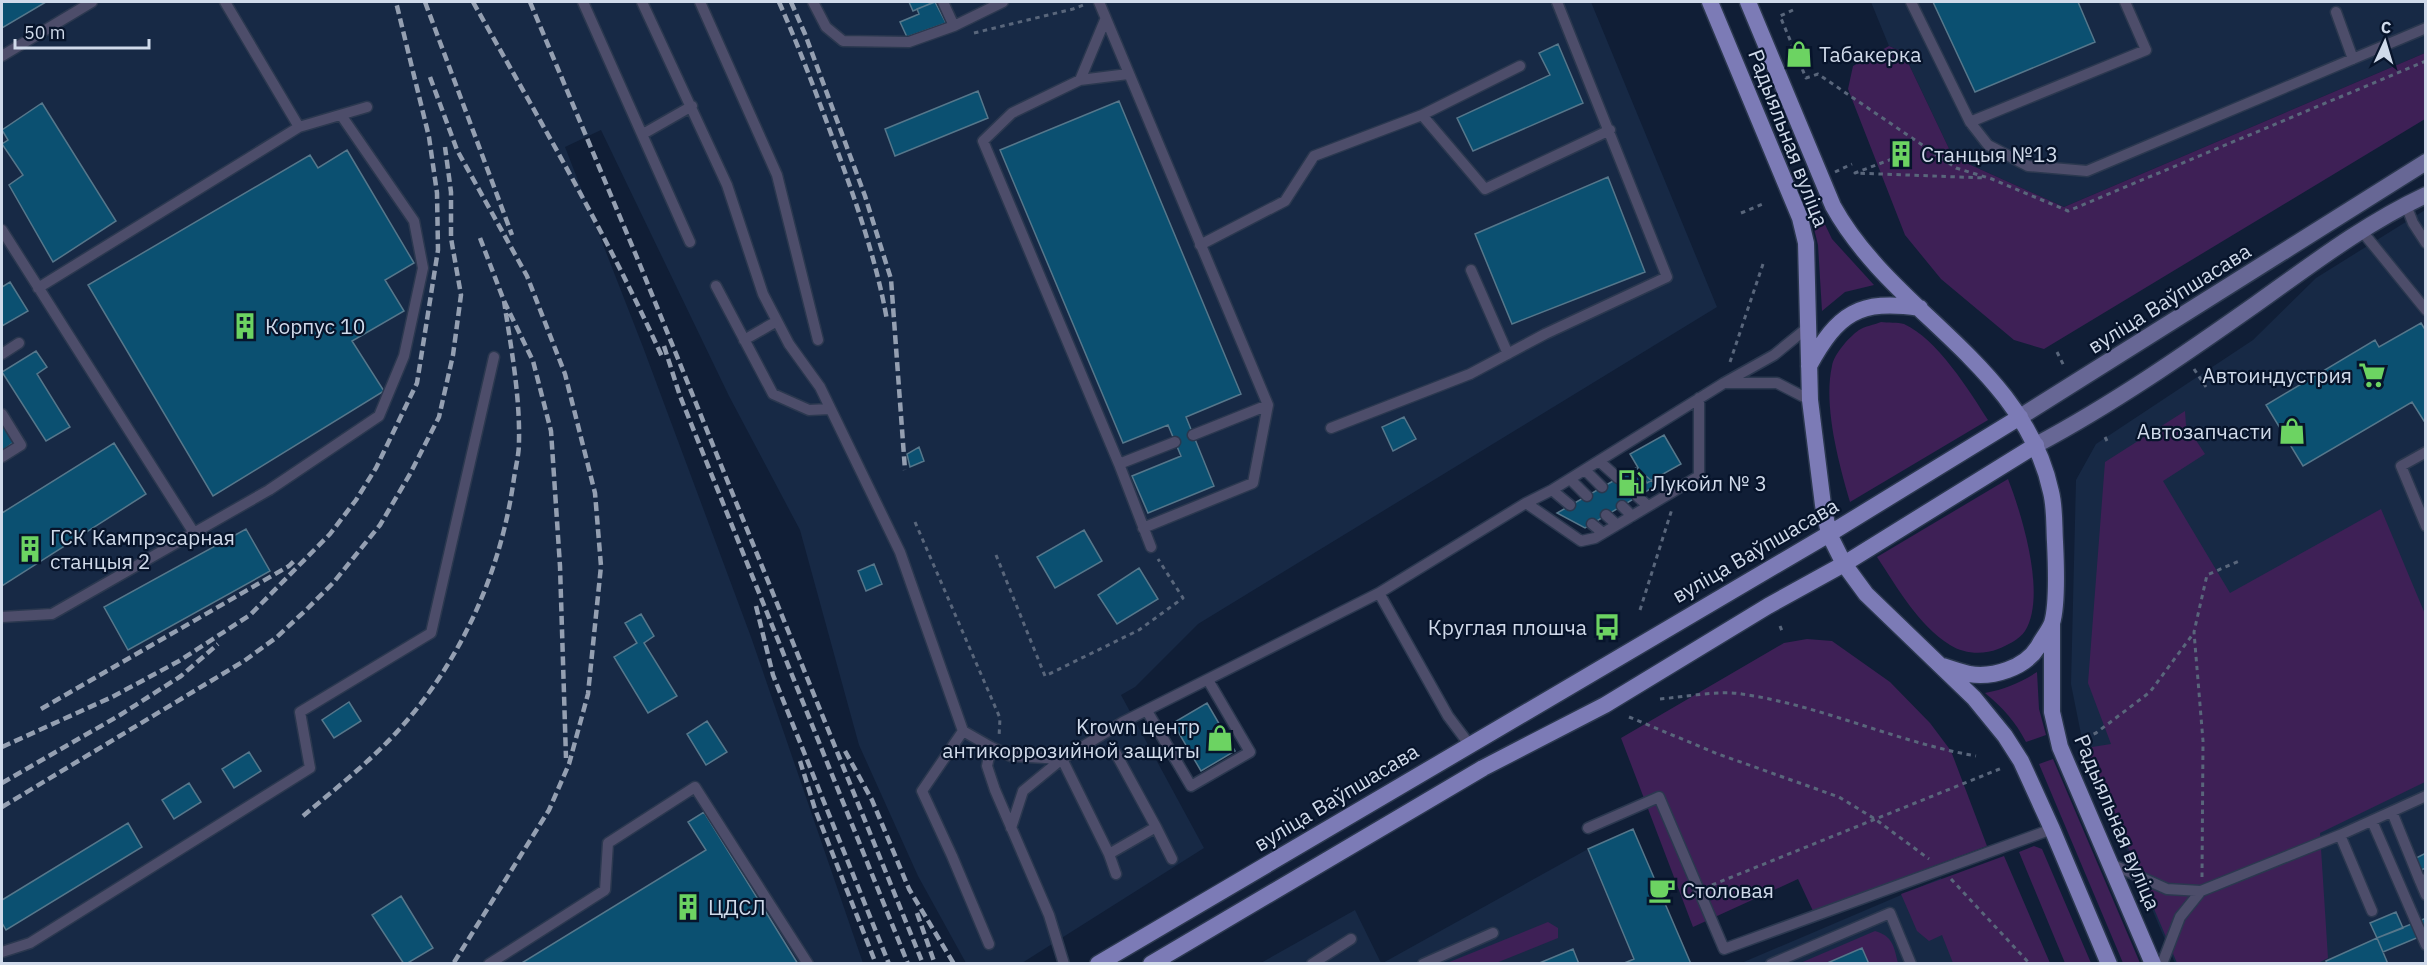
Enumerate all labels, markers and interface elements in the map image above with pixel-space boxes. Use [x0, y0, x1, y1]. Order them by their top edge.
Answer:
scale bar [15, 12, 148, 50]
north arrow [2355, 12, 2415, 72]
text: С [2380, 17, 2392, 37]
text: 50 m [24, 21, 66, 44]
shop icon: Табакерка [1784, 39, 1814, 69]
place label: Табакерка [1819, 40, 1921, 68]
street label: Радыяльная вуліца [1742, 45, 1836, 231]
building icon: Станцыя №13 [1886, 139, 1916, 169]
place label: Станцыя №13 [1921, 140, 2058, 168]
street label: вуліца Ваўпшасава [2082, 236, 2256, 360]
building icon: Корпус 10 [230, 311, 260, 341]
place label: Корпус 10 [265, 312, 365, 340]
supermarket icon: Автоиндустрия [2357, 360, 2387, 390]
place label: Автоиндустрия [2202, 361, 2352, 389]
shop icon: Автозапчасти [2277, 416, 2307, 446]
place label: Автозапчасти [2137, 417, 2272, 445]
fuel station icon: Лукойл № 3 [1616, 468, 1646, 498]
place label: Лукойл № 3 [1651, 469, 1767, 497]
street label: вуліца Ваўпшасава [1667, 491, 1843, 609]
place label: ГСК Кампрэсарная станцыя 2 [50, 523, 235, 575]
building icon: ГСК Кампрэсарная станцыя 2 [15, 534, 45, 564]
bus stop icon: Круглая плошча [1592, 612, 1622, 642]
place label: Круглая плошча [1428, 613, 1587, 641]
place label: Krown центр антикоррозийной защиты [942, 712, 1200, 764]
shop icon: Krown центр антикоррозийной защиты [1205, 723, 1235, 753]
street label: Радыяльная вуліца [2068, 730, 2168, 914]
street label: вуліца Ваўпшасава [1248, 737, 1424, 857]
cafe icon: Столовая [1647, 875, 1677, 905]
place label: Столовая [1682, 876, 1774, 904]
building icon: ЦДСЛ [673, 892, 703, 922]
place label: ЦДСЛ [708, 893, 766, 921]

